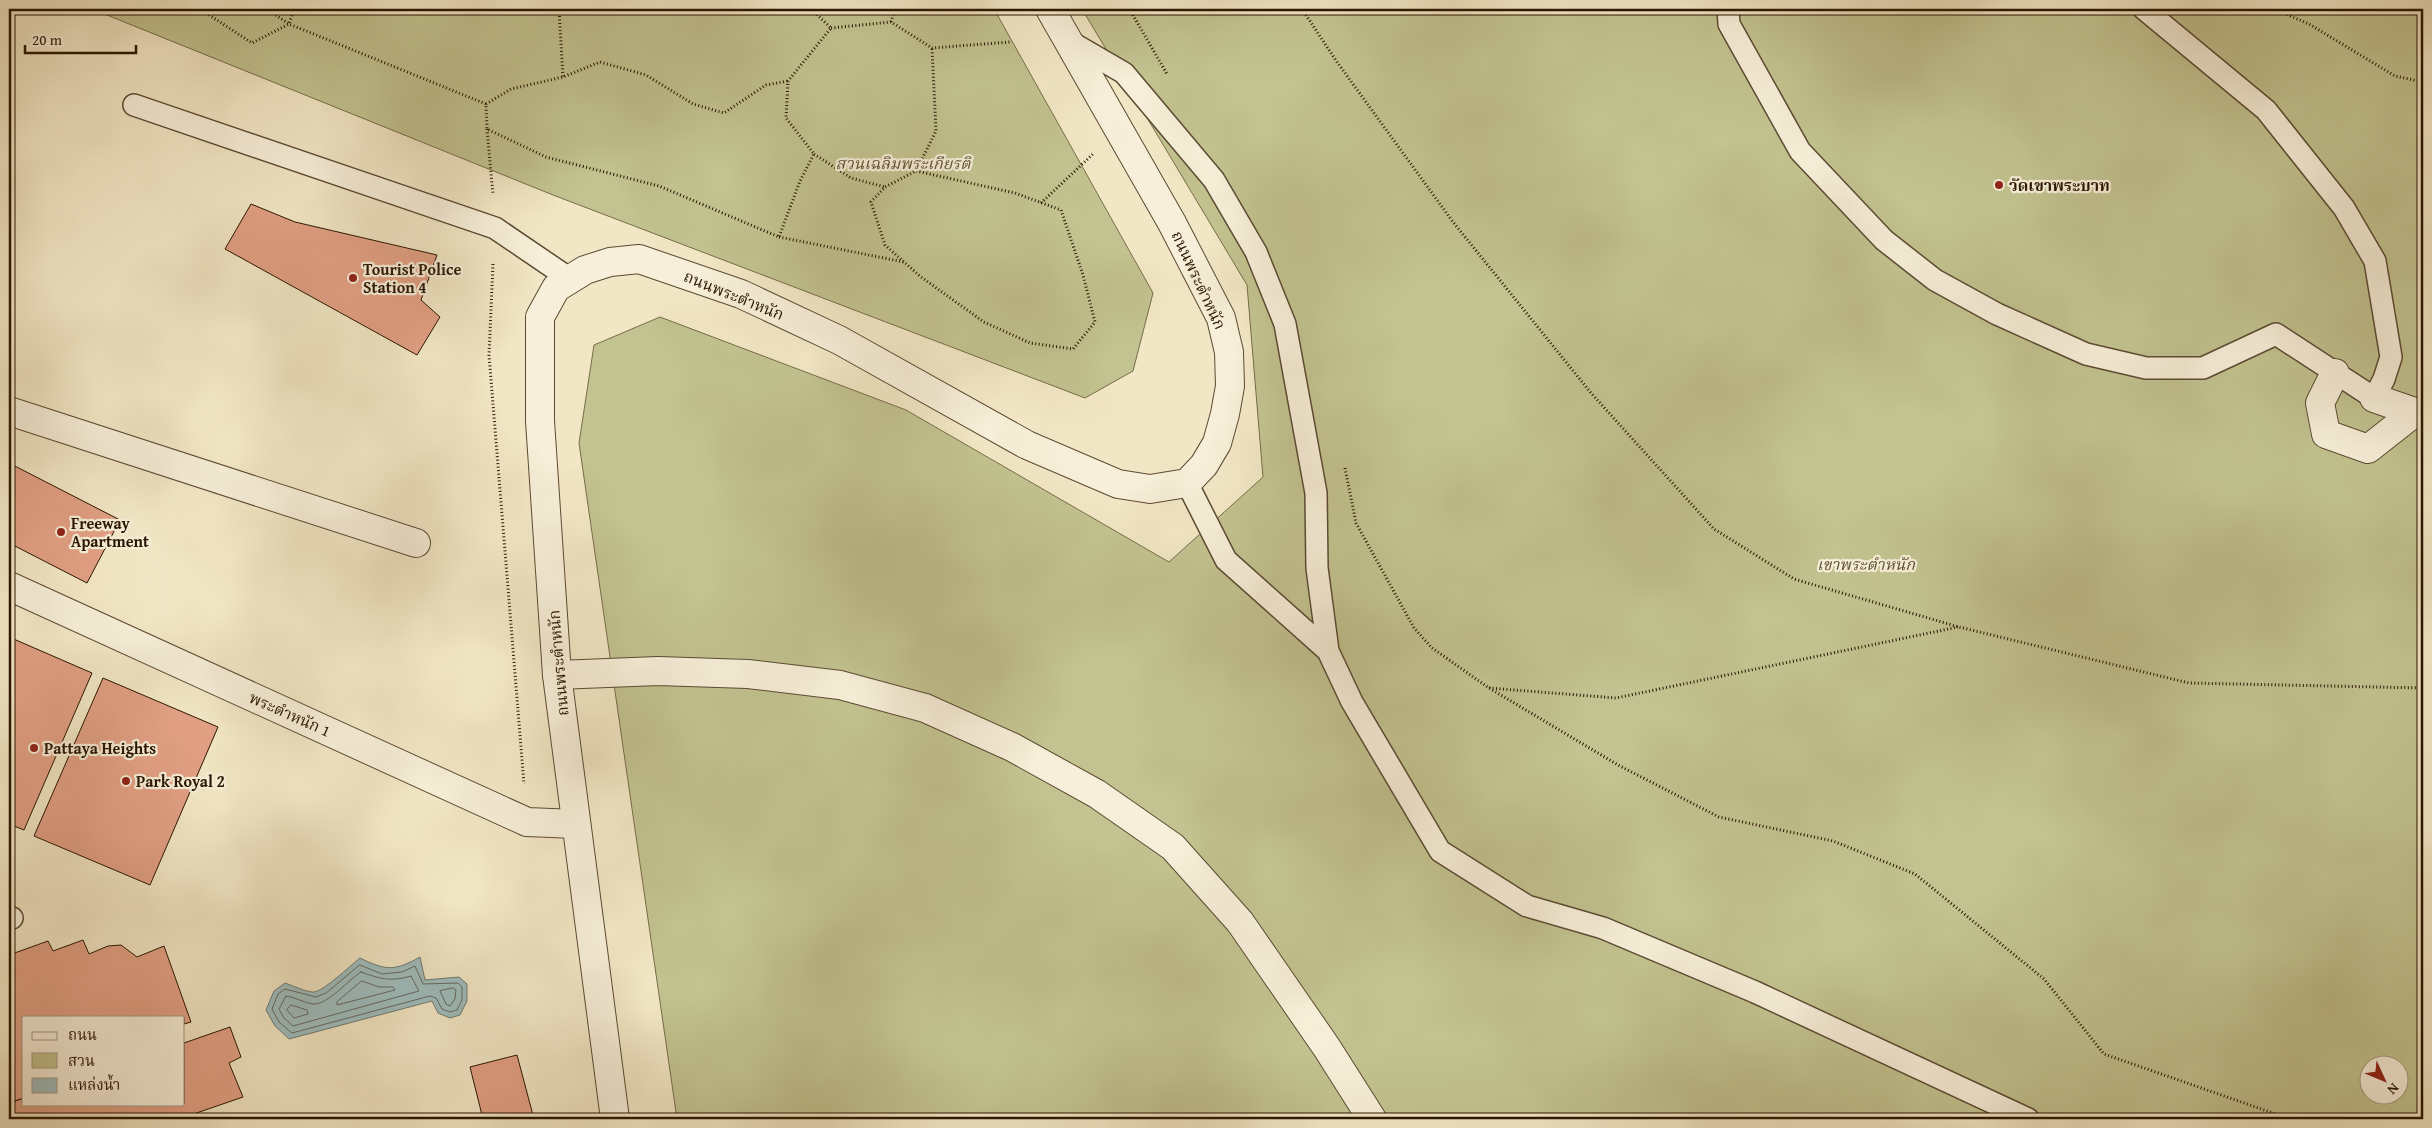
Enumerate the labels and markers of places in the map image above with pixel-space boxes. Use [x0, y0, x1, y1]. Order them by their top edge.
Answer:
place label: วัดเขาพระบาท [2009, 173, 2110, 197]
marker: วัดเขาพระบาท [1993, 179, 2005, 191]
place label: Tourist Police Station 4 [363, 257, 461, 299]
marker: Tourist Police Station 4 [347, 272, 359, 284]
place label: Freeway Apartment [71, 511, 149, 553]
marker: Freeway Apartment [55, 526, 67, 538]
place label: Pattaya Heights [44, 736, 156, 760]
marker: Pattaya Heights [28, 742, 40, 754]
place label: Park Royal 2 [136, 769, 225, 793]
marker: Park Royal 2 [120, 775, 132, 787]

